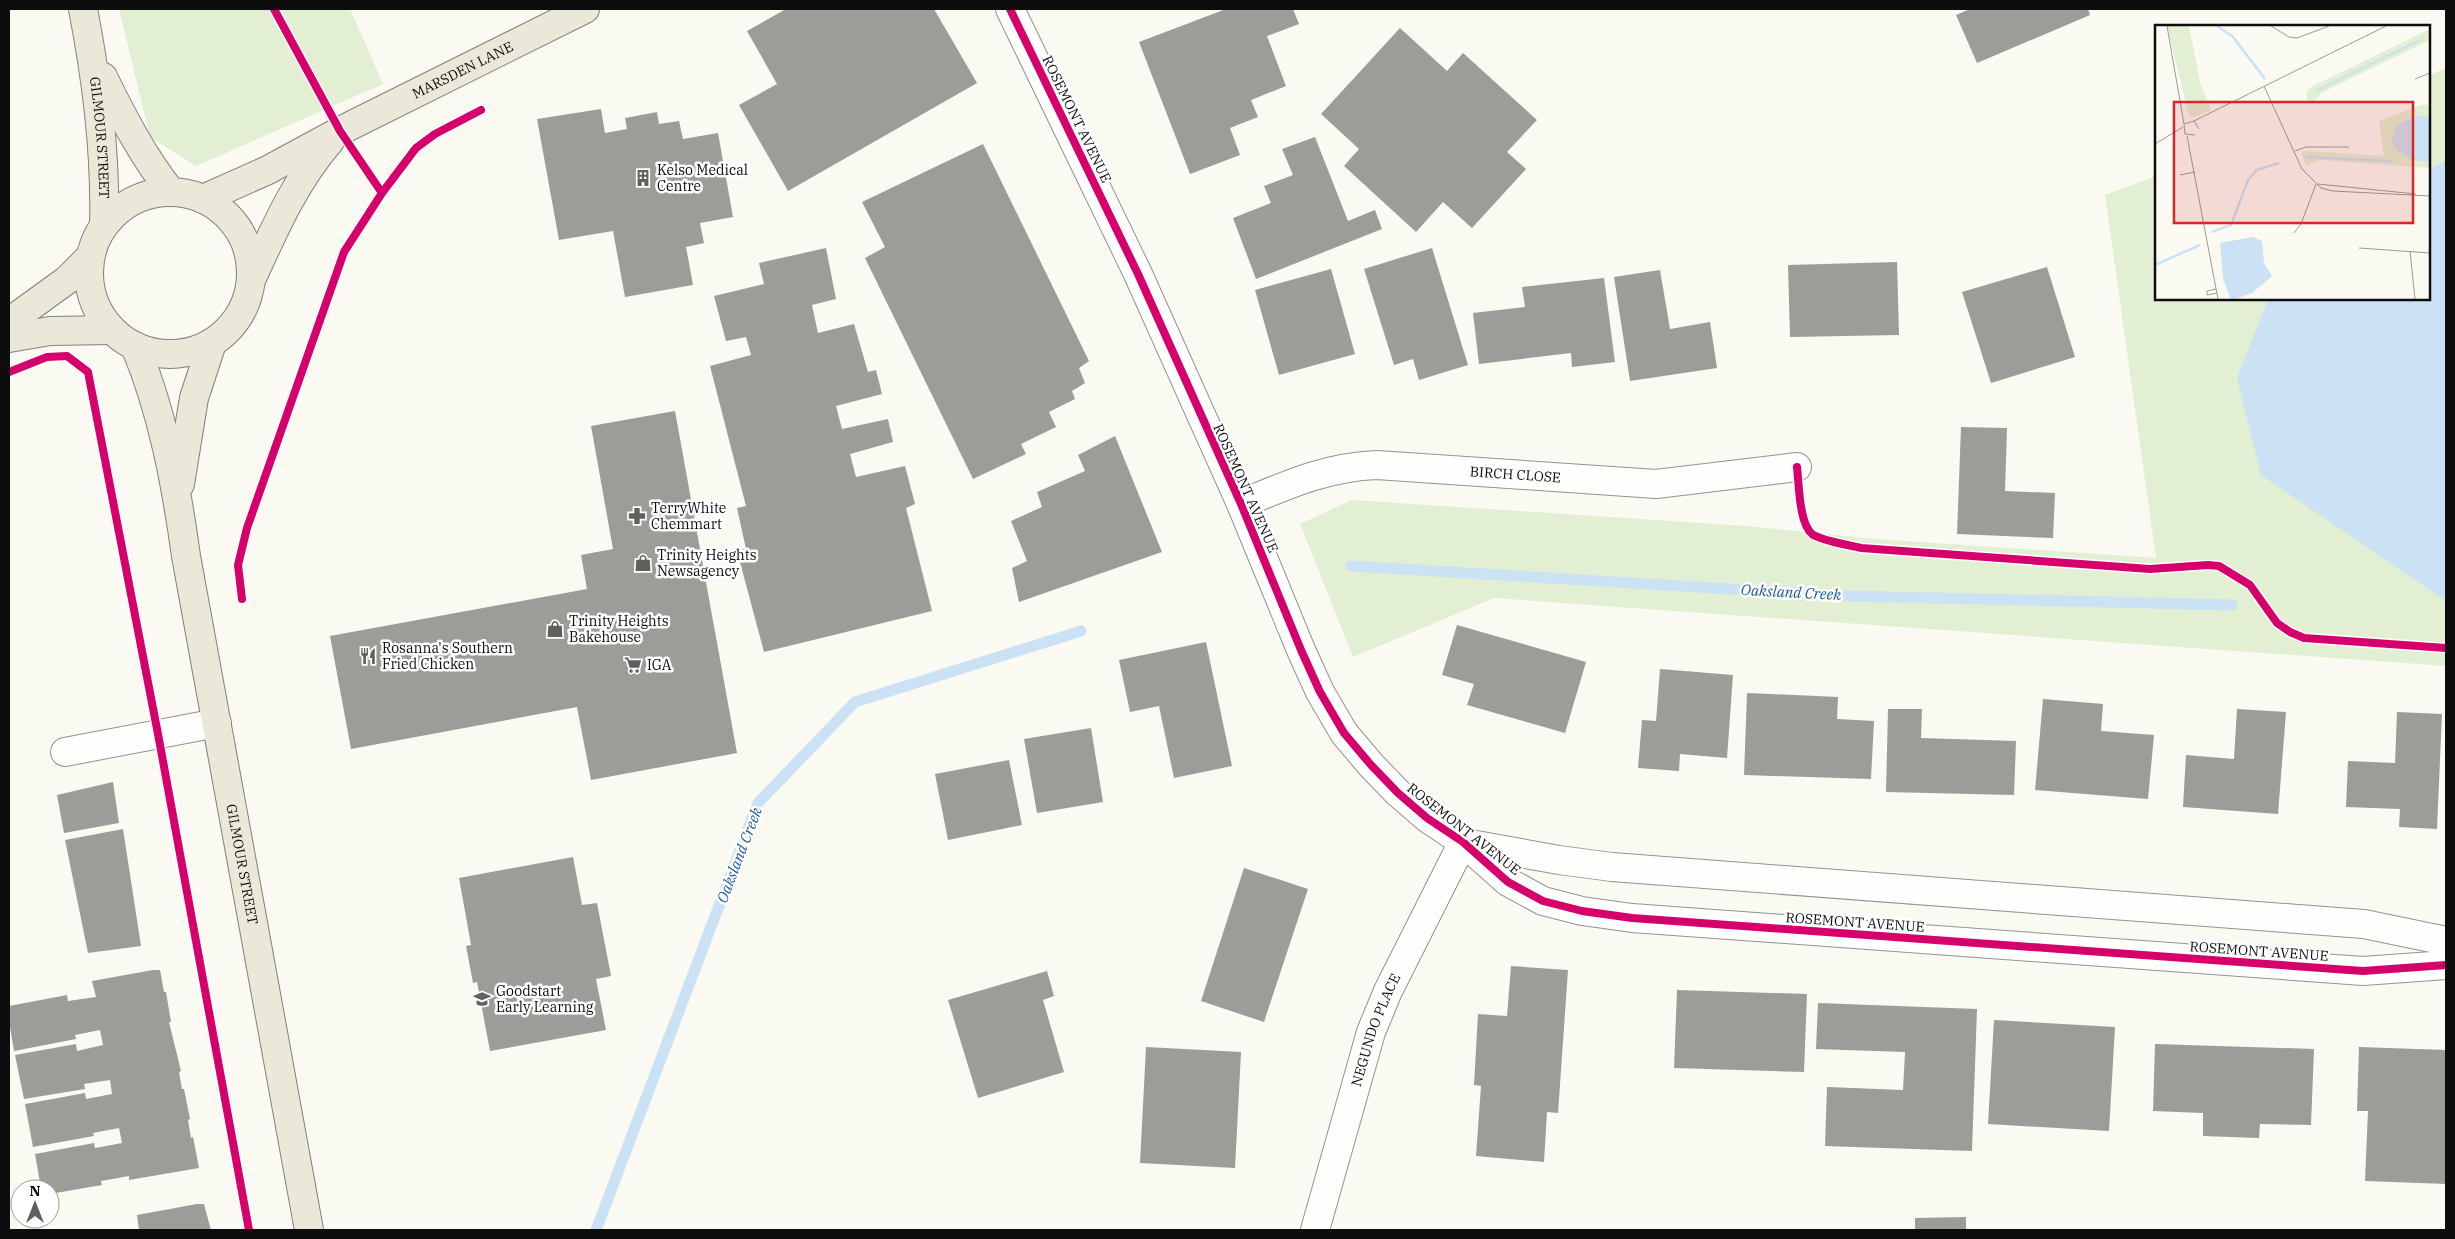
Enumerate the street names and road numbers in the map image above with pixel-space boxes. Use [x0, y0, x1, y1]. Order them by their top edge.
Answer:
street label: MARSDEN LANE [409, 37, 516, 103]
street label: ROSEMONT AVENUE [1038, 52, 1116, 186]
street label: GILMOUR STREET [86, 76, 113, 199]
street label: ROSEMONT AVENUE [1209, 421, 1283, 555]
street label: BIRCH CLOSE [1469, 462, 1562, 487]
street label: ROSEMONT AVENUE [1404, 779, 1524, 879]
street label: GILMOUR STREET [222, 802, 262, 926]
street label: ROSEMONT AVENUE [1785, 908, 1925, 936]
street label: ROSEMONT AVENUE [2189, 937, 2329, 965]
street label: NEGUNDO PLACE [1347, 971, 1404, 1089]

